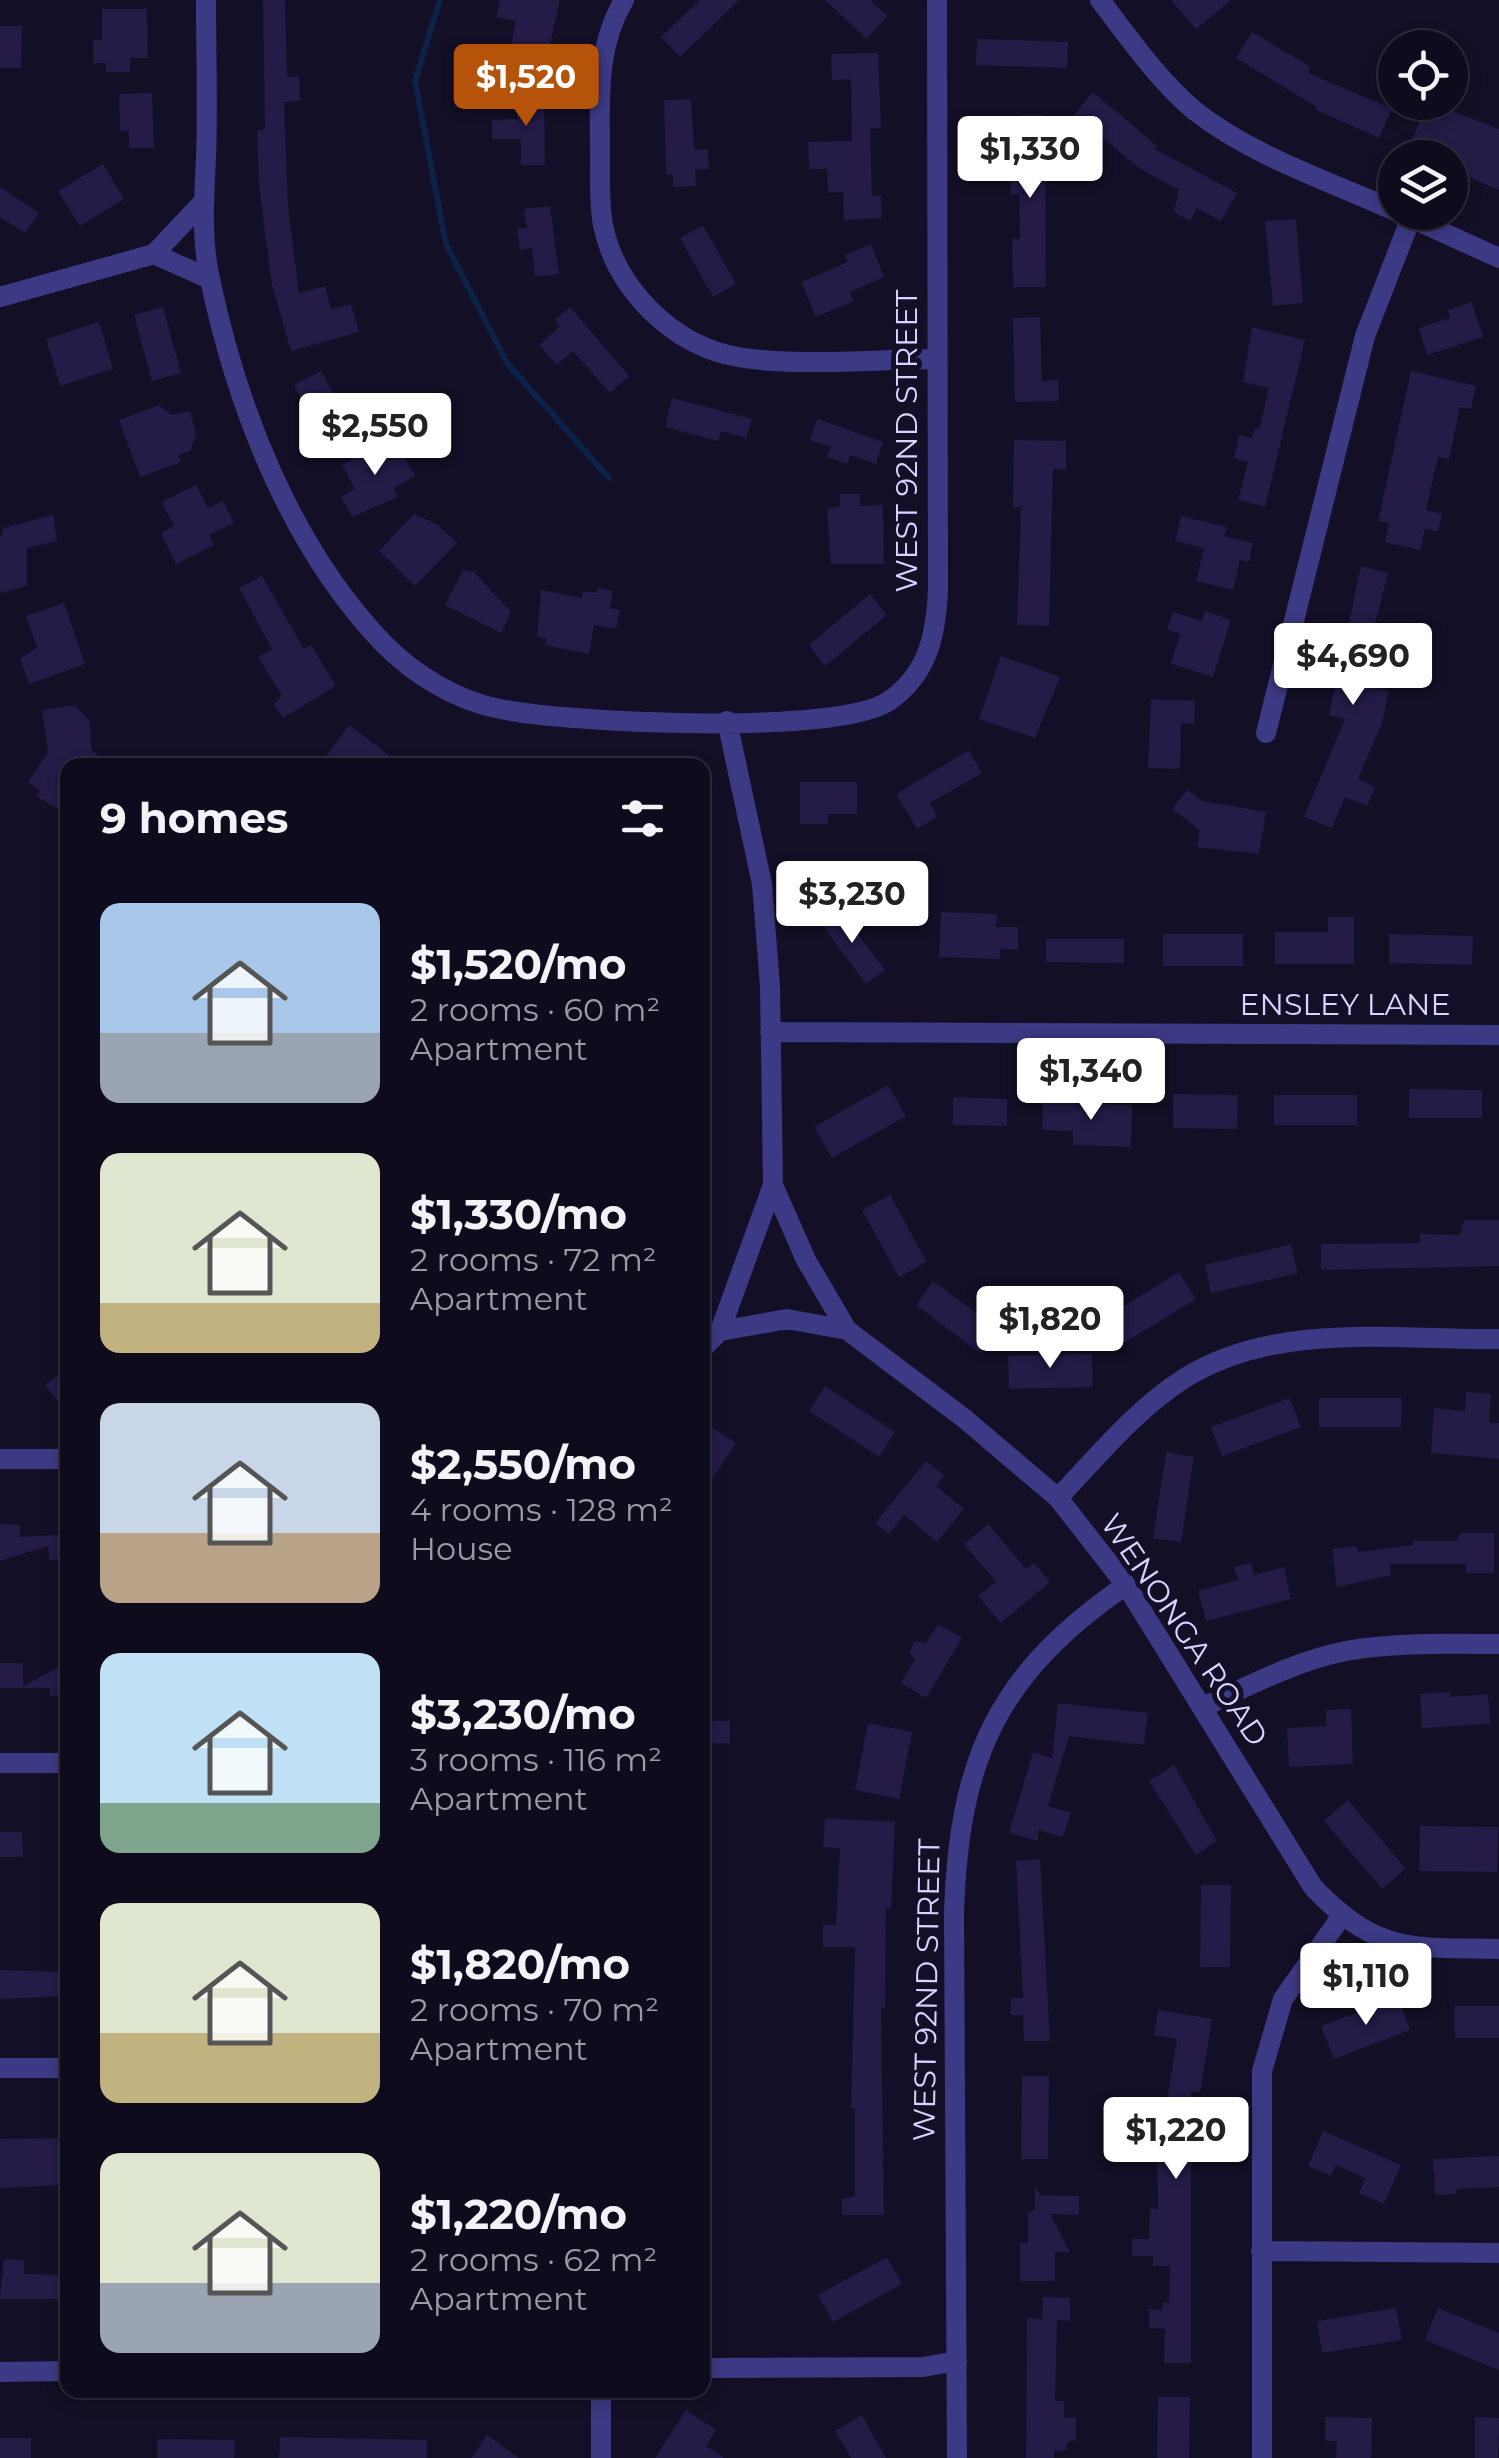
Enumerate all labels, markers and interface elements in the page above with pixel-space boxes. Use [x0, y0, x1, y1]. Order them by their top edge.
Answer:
map controls [1378, 30, 1468, 230]
button: locate [1378, 30, 1468, 120]
pin: $1,520 [445, 44, 607, 129]
text: $1,520 [476, 57, 576, 96]
pin: $1,330 [949, 116, 1111, 201]
text: $1,330 [980, 129, 1080, 168]
button: layers [1378, 140, 1468, 230]
street label: WEST 92ND STREET [888, 289, 925, 592]
pin: $2,550 [294, 393, 456, 478]
text: $2,550 [321, 406, 429, 445]
pin: $4,690 [1272, 623, 1434, 708]
text: $4,690 [1296, 636, 1410, 675]
icon: filters [615, 791, 670, 846]
text: 9 homes [100, 792, 288, 844]
pin: $3,230 [771, 861, 933, 946]
text: $3,230 [798, 874, 906, 913]
text: $1,520/mo [410, 938, 627, 990]
icon: home [180, 943, 300, 1063]
street label: ENSLEY LANE [1240, 986, 1450, 1023]
text: 2 rooms · 60 m² [410, 990, 660, 1029]
text: Apartment [410, 1029, 588, 1068]
pin: $1,340 [1010, 1038, 1172, 1123]
text: $1,340 [1039, 1051, 1143, 1090]
text: $1,330/mo [410, 1188, 627, 1240]
icon: home [180, 1193, 300, 1313]
text: 2 rooms · 72 m² [410, 1240, 657, 1279]
text: Apartment [410, 1279, 588, 1318]
pin: $1,820 [969, 1286, 1131, 1371]
text: $1,820 [998, 1299, 1102, 1338]
text: $2,550/mo [410, 1438, 636, 1490]
icon: home [180, 1443, 300, 1563]
text: 4 rooms · 128 m² [410, 1490, 673, 1529]
street label: WENONGA ROAD [1093, 1506, 1276, 1753]
text: House [410, 1529, 513, 1568]
text: $3,230/mo [410, 1688, 636, 1740]
icon: home [180, 1693, 300, 1813]
text: 3 rooms · 116 m² [410, 1740, 662, 1779]
text: Apartment [410, 1779, 588, 1818]
street label: WEST 92ND STREET [905, 1837, 948, 2142]
text: $1,820/mo [410, 1938, 630, 1990]
icon: home [180, 1943, 300, 2063]
pin: $1,110 [1285, 1943, 1447, 2028]
text: $1,110 [1322, 1956, 1410, 1995]
text: 2 rooms · 70 m² [410, 1990, 659, 2029]
text: Apartment [410, 2029, 588, 2068]
pin: $1,220 [1095, 2097, 1257, 2182]
text: $1,220 [1126, 2110, 1226, 2149]
text: $1,220/mo [410, 2188, 627, 2240]
icon: home [180, 2193, 300, 2313]
text: 2 rooms · 62 m² [410, 2240, 657, 2279]
text: Apartment [410, 2279, 588, 2318]

